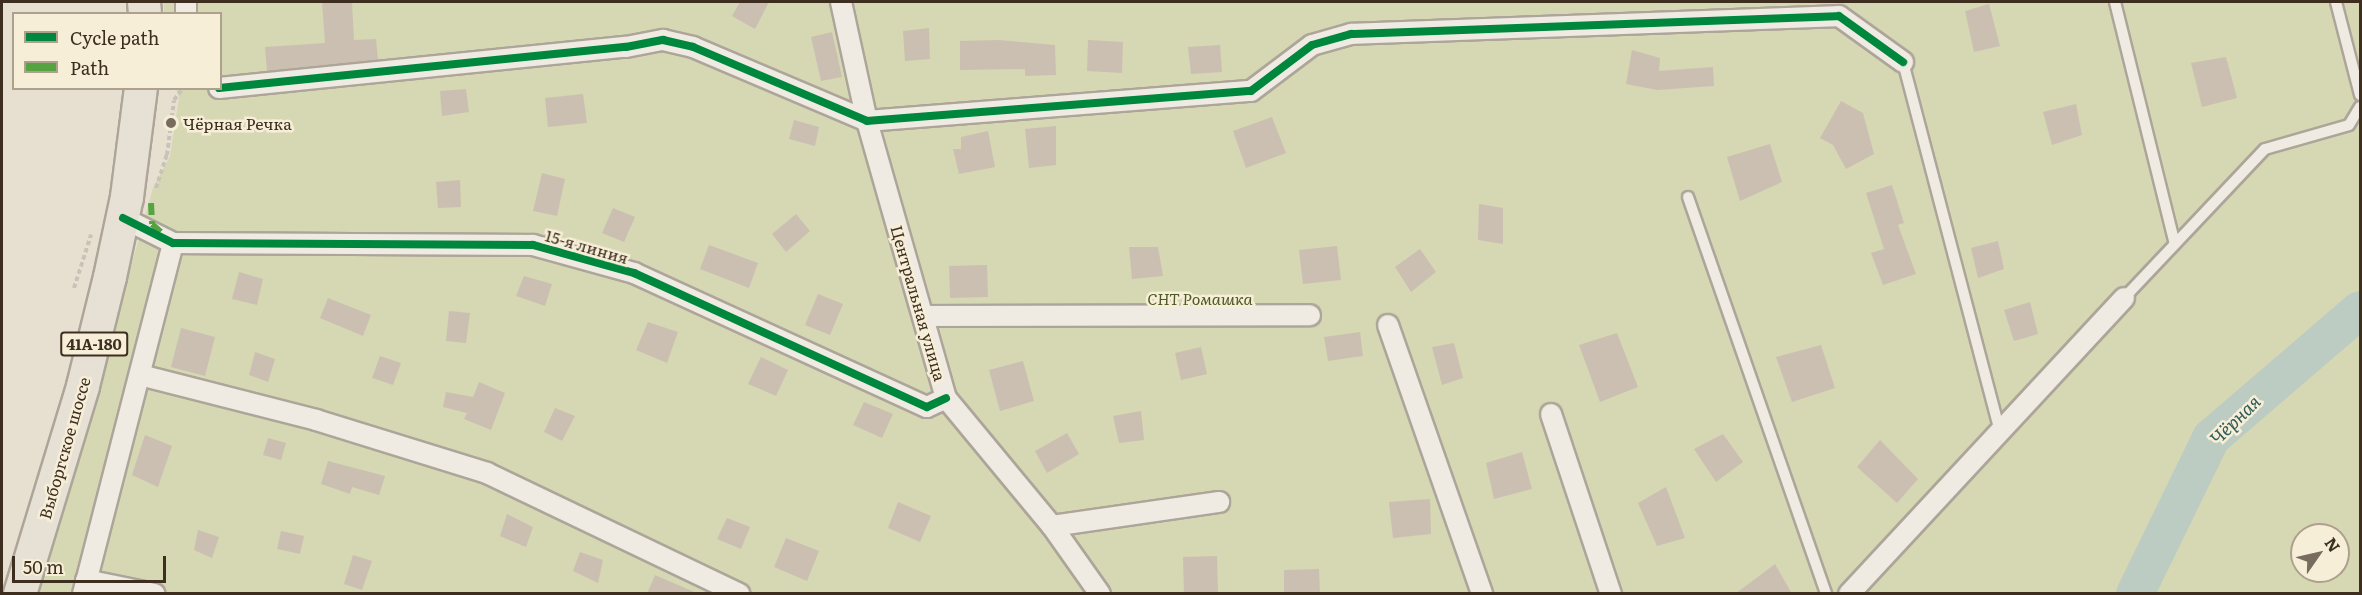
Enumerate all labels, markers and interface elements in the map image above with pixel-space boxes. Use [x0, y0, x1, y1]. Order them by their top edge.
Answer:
legend [12, 12, 222, 90]
text: Cycle path [70, 24, 159, 51]
text: Path [70, 54, 109, 81]
place label: Чёрная Речка [183, 113, 292, 133]
marker: Чёрная Речка [164, 116, 178, 130]
street label: Центральная улица [888, 223, 950, 383]
street label: 15-я линия [543, 225, 631, 267]
park label: СНТ Ромашка [1147, 288, 1253, 308]
road number: 41А-180 [60, 332, 128, 356]
street label: Выборгское шоссе [35, 375, 93, 521]
water label: Чёрная [2205, 391, 2265, 449]
north arrow [2290, 523, 2350, 583]
text: N [2320, 532, 2347, 556]
scale bar [15, 544, 170, 582]
text: 50 m [23, 553, 64, 580]

